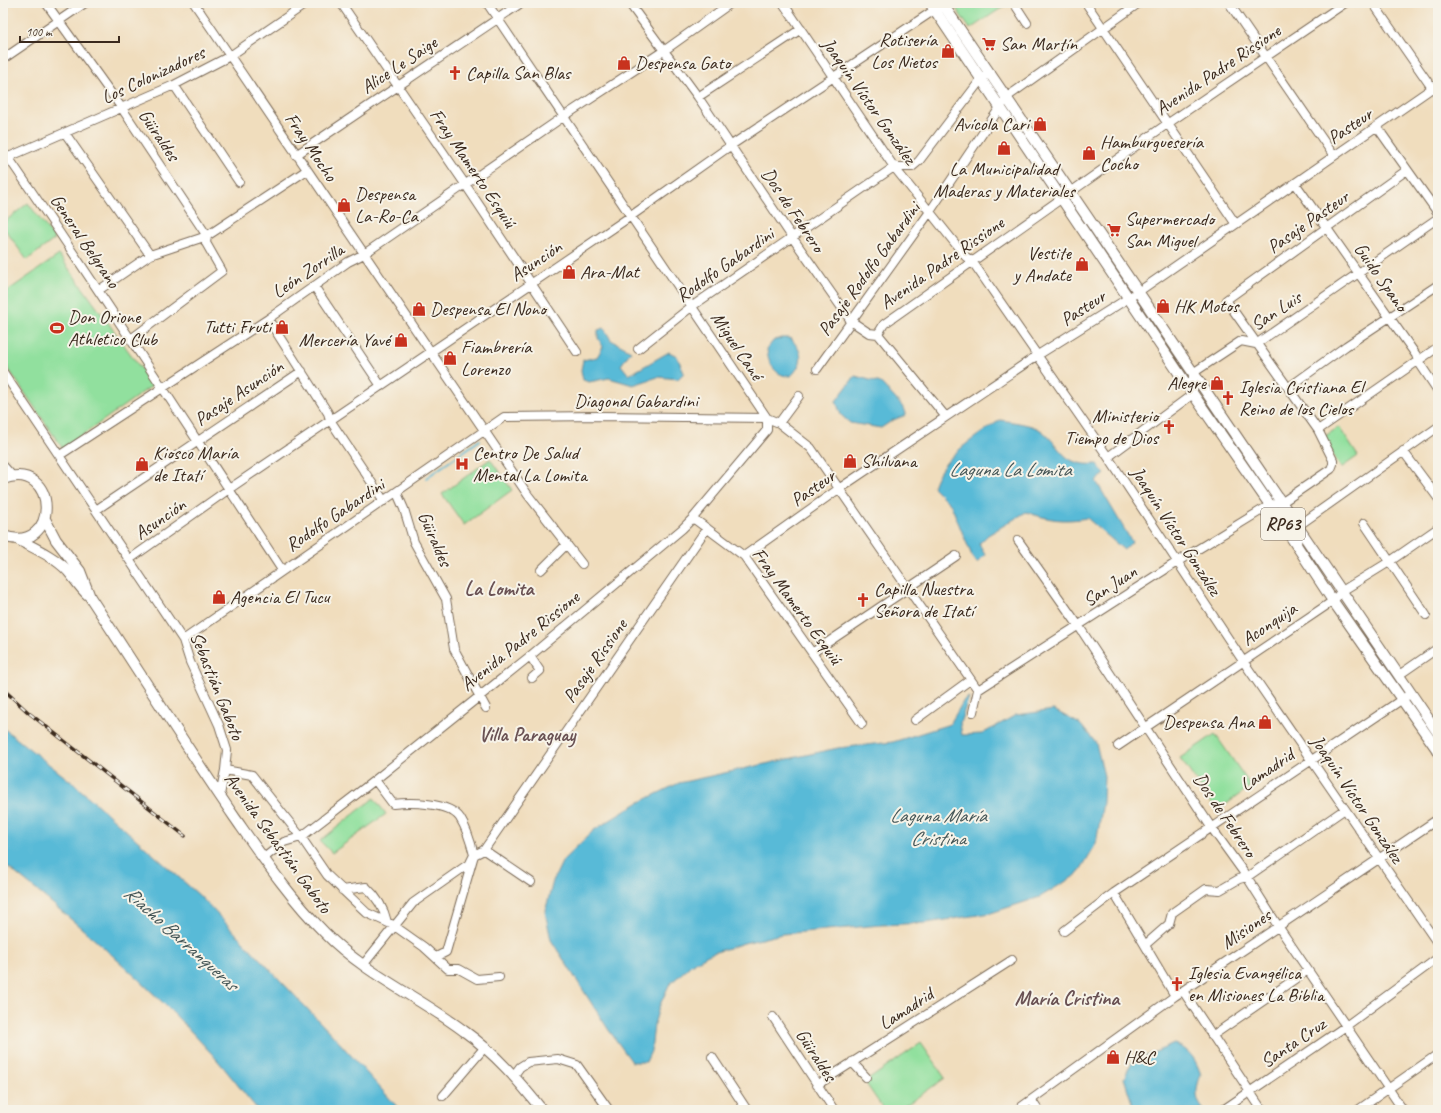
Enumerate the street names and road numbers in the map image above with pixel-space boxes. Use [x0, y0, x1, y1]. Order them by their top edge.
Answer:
street label: Avenida Padre Rissione [1151, 18, 1287, 121]
street label: Alice Le Saige [356, 30, 443, 99]
street label: Joaquín Víctor González [816, 32, 923, 171]
street label: Los Colonizadores [98, 40, 211, 109]
street label: Pasteur [1323, 101, 1379, 150]
street label: Güiraldes [133, 104, 186, 168]
street label: Fray Mamerto Esquiú [424, 104, 523, 234]
street label: Fray Mocho [279, 108, 343, 187]
street label: Dos de Febrero [756, 163, 831, 259]
street label: Pasaje Pasteur [1263, 184, 1354, 259]
street label: General Belgrano [45, 189, 126, 294]
street label: Pasaje Rodolfo Gabardini [812, 195, 927, 341]
street label: Avenida Padre Rissione [875, 210, 1010, 315]
street label: Rodolfo Gabardini [671, 221, 781, 308]
street label: Asunción [506, 235, 567, 287]
street label: León Zorrilla [267, 237, 350, 304]
street label: Guido Spano [1349, 238, 1415, 318]
street label: Pasteur [1056, 283, 1112, 331]
street label: San Luis [1246, 285, 1307, 336]
street label: Miguel Cané [705, 307, 770, 387]
street label: Pasaje Asunción [190, 354, 288, 432]
street label: Diagonal Gabardini [574, 389, 700, 413]
street label: Joaquín Víctor González [1125, 461, 1228, 602]
street label: Pasteur [786, 463, 842, 512]
street label: Rodolfo Gabardini [281, 472, 391, 557]
street label: Asunción [130, 492, 191, 545]
street label: Güiraldes [412, 508, 459, 573]
road number: RP63 [1261, 508, 1305, 540]
street label: Fray Mamerto Esquiú [747, 543, 849, 671]
street label: San Juan [1078, 559, 1142, 612]
street label: Avenida Padre Rissione [456, 585, 586, 696]
street label: Aconquija [1237, 596, 1303, 651]
street label: Pasaje Rissione [557, 613, 634, 708]
street label: Sebastián Gaboto [184, 629, 250, 745]
street label: Joaquín Víctor González [1305, 730, 1410, 869]
street label: Lamadrid [1235, 741, 1302, 797]
street label: Avenida Sebastián Gaboto [219, 768, 338, 919]
street label: Dos de Febrero [1188, 768, 1263, 864]
street label: Misiones [1216, 903, 1277, 954]
street label: Lamadrid [874, 981, 941, 1035]
street label: Santa Cruz [1256, 1011, 1332, 1073]
street label: Güiraldes [790, 1024, 843, 1088]

